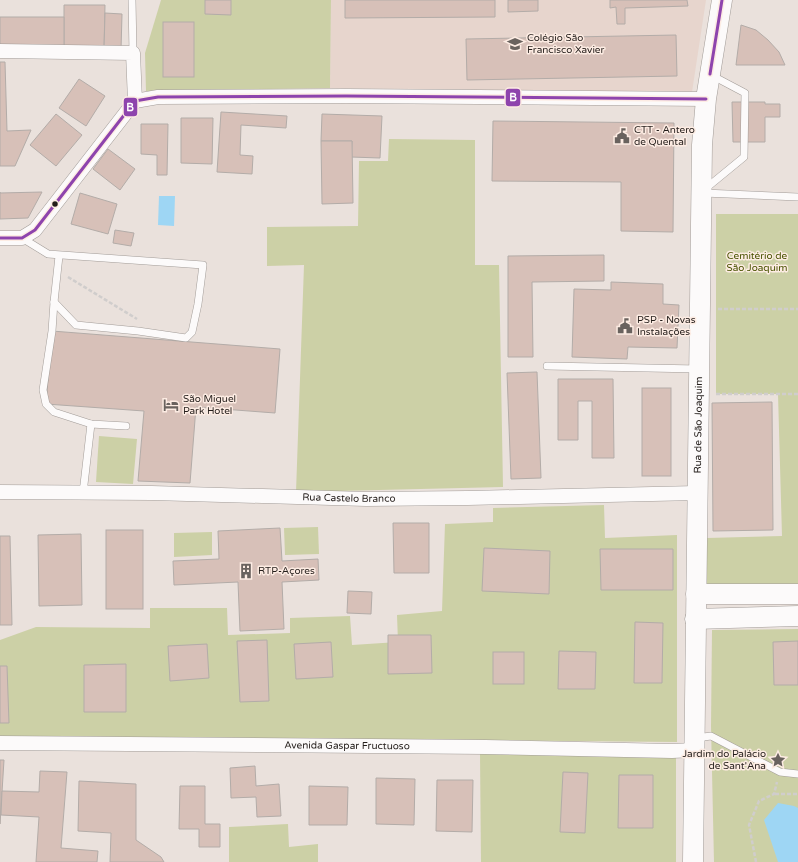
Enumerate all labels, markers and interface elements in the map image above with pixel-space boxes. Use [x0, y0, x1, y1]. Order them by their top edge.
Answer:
place label: Colégio São Francisco Xavier [527, 32, 605, 56]
school or university icon: Colégio São Francisco Xavier [506, 35, 524, 53]
line badge: B [505, 88, 521, 107]
text: B [509, 91, 517, 104]
line badge: B [123, 97, 138, 117]
text: B [126, 101, 134, 114]
place label: CTT - Antero de Quental [634, 124, 695, 148]
public building icon: CTT - Antero de Quental [613, 127, 631, 145]
unlabelled marker [50, 199, 60, 209]
park label: Cemitério de São Joaquim [727, 250, 788, 274]
place label: PSP - Novas Instalações [637, 314, 696, 338]
public building icon: PSP - Novas Instalações [616, 317, 634, 335]
street label: Rua de São Joaquim [692, 376, 705, 474]
place label: São Miguel Park Hotel [183, 393, 236, 417]
hotel icon: São Miguel Park Hotel [162, 396, 180, 414]
street label: Rua Castelo Branco [302, 491, 396, 505]
building icon: RTP-Açores [237, 562, 255, 580]
place label: RTP-Açores [258, 565, 315, 577]
street label: Avenida Gaspar Fructuoso [284, 739, 410, 752]
place label: Jardim do Palácio de Sant'Ana [682, 748, 766, 772]
place icon: Jardim do Palácio de Sant'Ana [769, 751, 787, 769]

